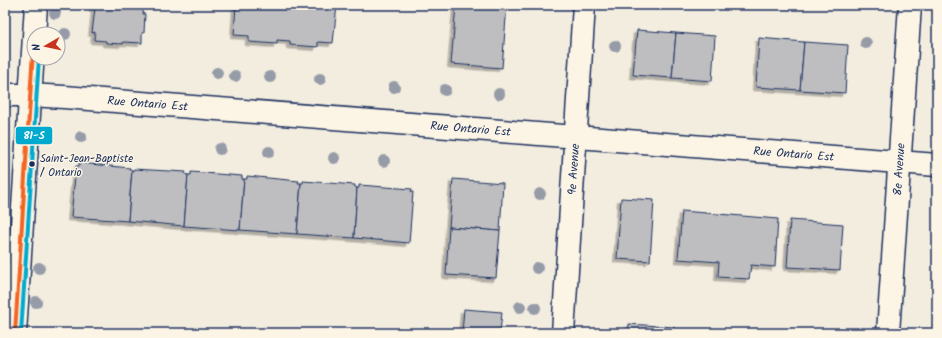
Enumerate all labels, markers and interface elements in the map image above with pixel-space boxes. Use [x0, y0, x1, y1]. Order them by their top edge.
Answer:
north arrow [26, 26, 66, 66]
text: N [28, 43, 47, 52]
street label: Rue Ontario Est [107, 91, 189, 117]
street label: Rue Ontario Est [430, 117, 512, 142]
line badge: 81-S [15, 126, 53, 145]
text: 81-S [23, 127, 46, 145]
street label: 9e Avenue [563, 142, 585, 196]
street label: Rue Ontario Est [753, 142, 835, 167]
street label: 8e Avenue [888, 142, 911, 196]
place label: Saint-Jean-Baptiste / Ontario [40, 150, 133, 182]
marker: Saint-Jean-Baptiste / Ontario [27, 159, 37, 169]

